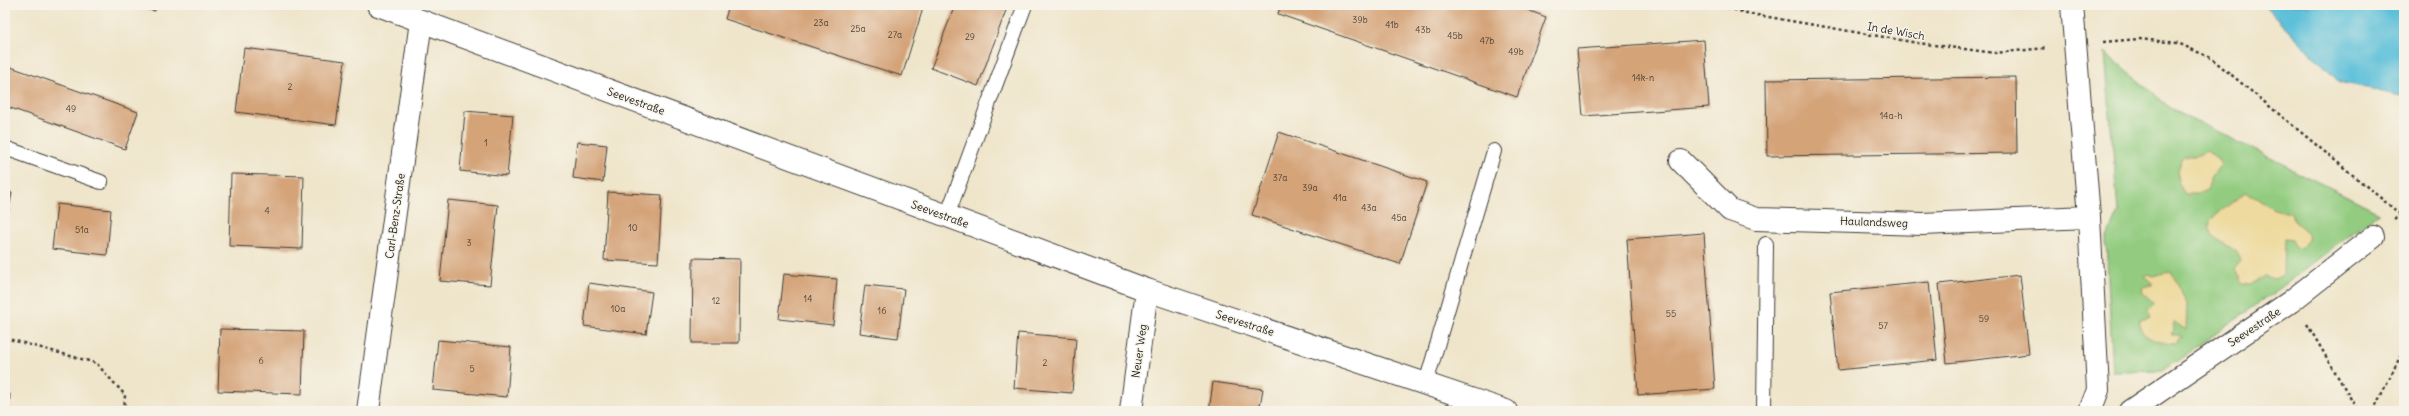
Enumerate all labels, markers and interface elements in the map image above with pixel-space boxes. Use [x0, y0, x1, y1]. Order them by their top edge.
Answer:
house number: 39b [1352, 14, 1368, 25]
house number: 23a [813, 17, 829, 28]
house number: 41b [1385, 19, 1399, 30]
street label: In de Wisch [1866, 19, 1926, 43]
house number: 25a [850, 23, 866, 34]
house number: 43b [1415, 24, 1431, 35]
house number: 27a [888, 29, 902, 40]
house number: 45b [1447, 30, 1463, 41]
house number: 29 [965, 31, 975, 42]
house number: 47b [1480, 35, 1494, 46]
house number: 49b [1508, 46, 1524, 57]
house number: 14k-n [1632, 72, 1654, 83]
house number: 2 [288, 81, 293, 92]
street label: Seevestraße [605, 84, 667, 118]
house number: 49 [66, 103, 76, 114]
house number: 14a-h [1880, 110, 1902, 121]
house number: 1 [484, 137, 488, 148]
street label: Carl-Benz-Straße [382, 172, 408, 260]
house number: 37a [1273, 172, 1287, 183]
house number: 39a [1302, 182, 1318, 193]
house number: 41a [1333, 192, 1347, 203]
street label: Seevestraße [909, 197, 971, 231]
house number: 43a [1361, 202, 1377, 213]
house number: 4 [264, 205, 270, 216]
house number: 45a [1391, 212, 1407, 223]
street label: Haulandsweg [1840, 214, 1908, 230]
house number: 10 [628, 222, 638, 233]
house number: 51a [75, 224, 89, 235]
house number: 3 [466, 237, 472, 248]
house number: 14 [804, 293, 812, 304]
house number: 12 [712, 295, 720, 306]
house number: 10a [611, 303, 625, 314]
street label: Seevestraße [2225, 304, 2283, 350]
house number: 16 [878, 305, 886, 316]
street label: Seevestraße [1214, 307, 1276, 339]
house number: 55 [1666, 308, 1676, 319]
house number: 59 [1979, 313, 1989, 324]
house number: 57 [1878, 320, 1888, 331]
street label: Neuer Weg [1128, 323, 1150, 379]
house number: 6 [258, 355, 264, 366]
house number: 2 [1043, 357, 1048, 368]
house number: 5 [469, 363, 475, 374]

